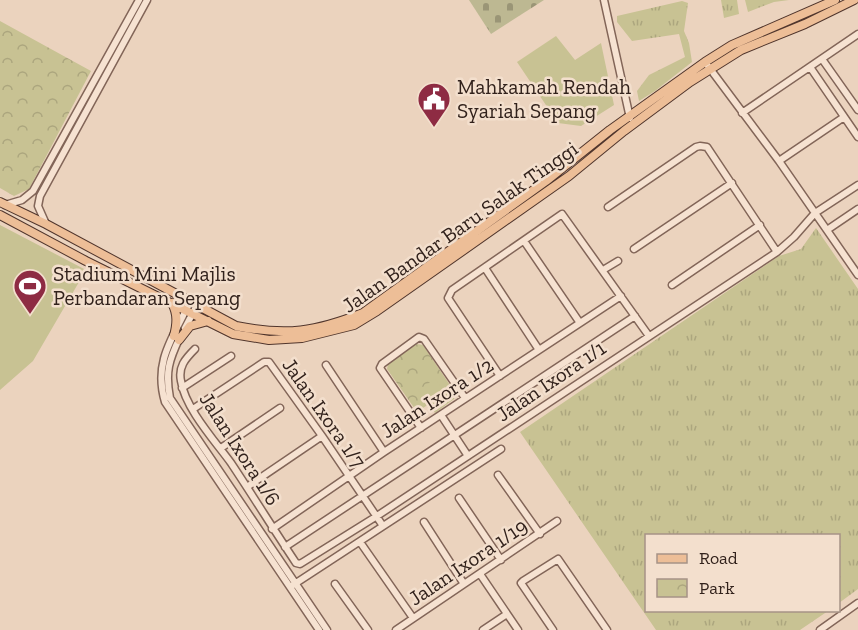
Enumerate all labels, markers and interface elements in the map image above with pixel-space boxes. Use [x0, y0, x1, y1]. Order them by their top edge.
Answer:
place label: Mahkamah Rendah Syariah Sepang [457, 74, 631, 123]
public building icon: Mahkamah Rendah Syariah Sepang [416, 81, 452, 128]
street label: Jalan Bandar Baru Salak Tinggi [337, 135, 582, 318]
place label: Stadium Mini Majlis Perbandaran Sepang [53, 261, 241, 310]
sports icon: Stadium Mini Majlis Perbandaran Sepang [12, 268, 48, 315]
street label: Jalan Ixora 1/1 [491, 335, 610, 426]
street label: Jalan Ixora 1/2 [376, 352, 498, 443]
street label: Jalan Ixora 1/7 [277, 353, 372, 473]
street label: Jalan Ixora 1/6 [195, 388, 286, 510]
street label: Jalan Ixora 1/19 [404, 513, 532, 610]
legend [645, 534, 840, 612]
text: Road [699, 547, 738, 569]
text: Park [699, 577, 735, 599]

